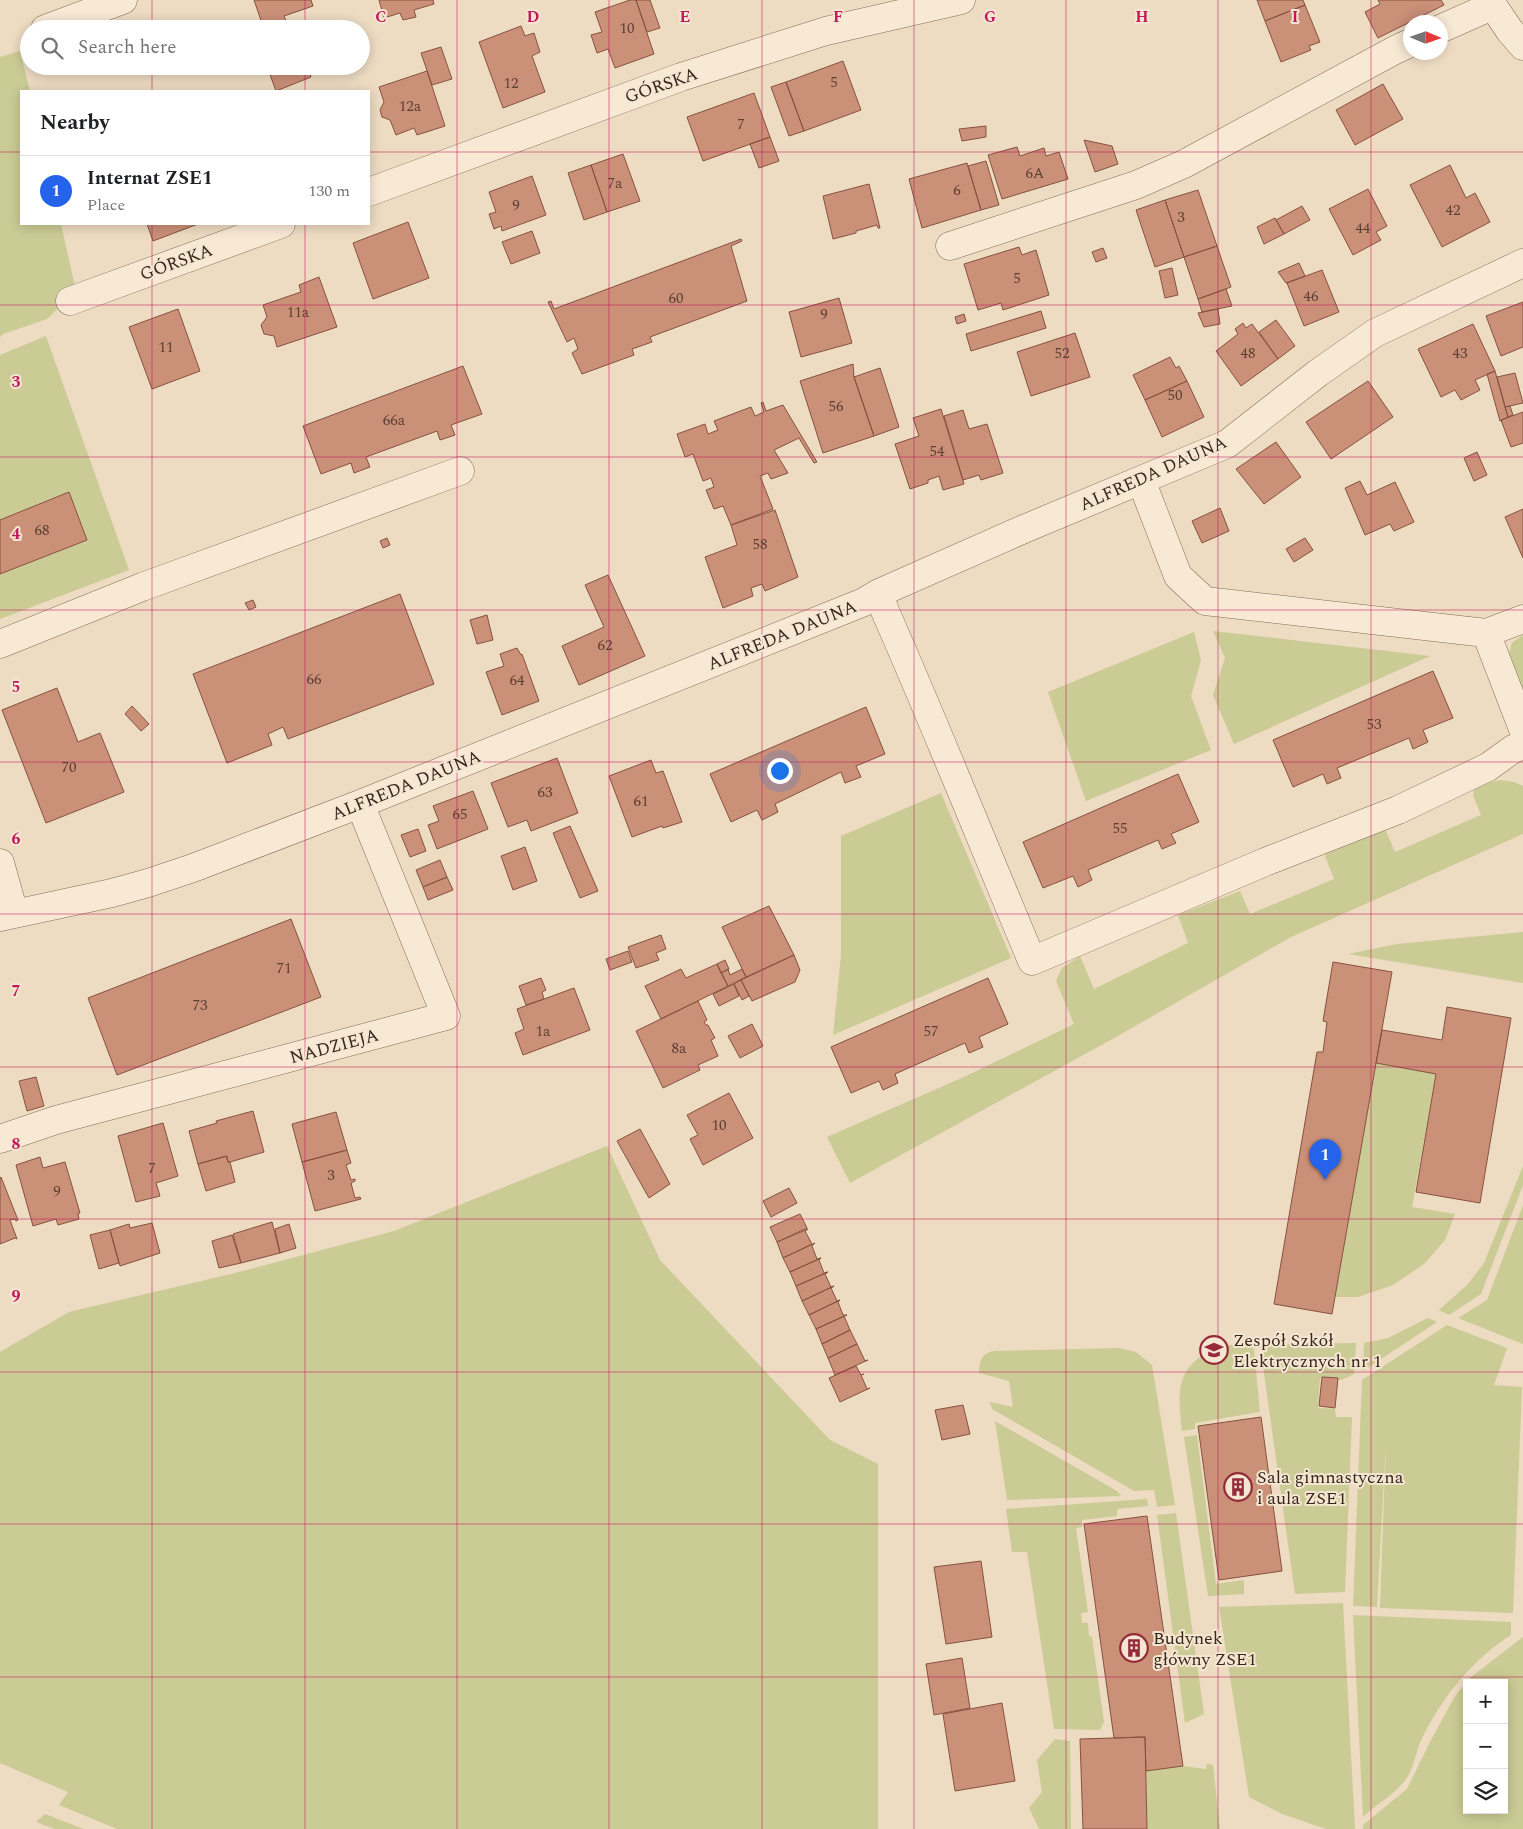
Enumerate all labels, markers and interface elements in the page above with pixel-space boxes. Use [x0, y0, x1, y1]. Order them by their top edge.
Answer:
text: C [375, 5, 387, 29]
text: D [527, 5, 540, 29]
text: E [680, 5, 690, 29]
text: F [833, 5, 843, 29]
text: G [984, 5, 996, 29]
text: H [1135, 5, 1149, 29]
text: I [1292, 5, 1298, 29]
north arrow [1403, 15, 1448, 60]
house number: 10 [619, 17, 635, 40]
search box [20, 20, 370, 75]
text: Search here [78, 33, 177, 62]
icon: search [38, 34, 66, 62]
street label: GÓRSKA [621, 60, 701, 111]
house number: 5 [830, 71, 838, 94]
house number: 12 [503, 72, 519, 95]
house number: 12a [399, 95, 422, 118]
text: Nearby [40, 107, 110, 139]
house number: 7 [737, 113, 745, 136]
house number: 6A [1026, 162, 1044, 185]
text: Internat ZSE1 [87, 164, 213, 193]
house number: 7a [608, 172, 623, 195]
text: 1 [52, 179, 60, 203]
text: 130 m [308, 179, 350, 203]
house number: 6 [953, 179, 961, 202]
text: Place [87, 193, 125, 217]
house number: 9 [512, 194, 520, 217]
house number: 42 [1445, 199, 1461, 222]
house number: 3 [1177, 206, 1185, 229]
house number: 44 [1355, 217, 1371, 240]
street label: GÓRSKA [136, 237, 216, 288]
house number: 5 [1013, 267, 1021, 290]
house number: 46 [1303, 285, 1319, 308]
house number: 60 [668, 287, 684, 310]
house number: 11a [287, 301, 310, 324]
house number: 9 [820, 303, 828, 326]
house number: 11 [158, 336, 174, 359]
house number: 52 [1054, 342, 1070, 365]
house number: 48 [1240, 342, 1256, 365]
house number: 43 [1452, 342, 1468, 365]
text: 3 [12, 370, 21, 394]
house number: 50 [1167, 384, 1183, 407]
house number: 56 [828, 395, 844, 418]
house number: 66a [383, 409, 406, 432]
street label: ALFREDA DAUNA [1075, 429, 1231, 518]
house number: 54 [929, 440, 945, 463]
house number: 68 [34, 519, 50, 542]
text: 4 [12, 522, 21, 546]
house number: 58 [752, 533, 768, 556]
street label: ALFREDA DAUNA [703, 593, 861, 678]
house number: 62 [597, 634, 613, 657]
house number: 66 [306, 668, 322, 691]
house number: 64 [509, 669, 525, 692]
text: 5 [12, 675, 20, 699]
house number: 53 [1366, 713, 1382, 736]
street label: ALFREDA DAUNA [327, 743, 485, 828]
house number: 70 [61, 756, 77, 779]
your location [767, 758, 793, 784]
house number: 63 [537, 781, 553, 804]
house number: 61 [633, 790, 649, 813]
house number: 65 [452, 803, 468, 826]
house number: 55 [1112, 817, 1128, 840]
text: 6 [12, 827, 21, 851]
house number: 71 [276, 957, 292, 980]
text: 7 [12, 979, 21, 1003]
house number: 73 [192, 994, 208, 1017]
house number: 1a [536, 1020, 551, 1043]
house number: 57 [923, 1020, 939, 1043]
street label: NADZIEJA [287, 1022, 382, 1071]
house number: 8a [672, 1037, 687, 1060]
house number: 10 [711, 1114, 727, 1137]
text: 8 [12, 1132, 21, 1156]
pin: 1 [1309, 1139, 1341, 1180]
house number: 7 [148, 1157, 156, 1180]
house number: 3 [327, 1164, 335, 1187]
house number: 9 [53, 1180, 61, 1203]
text: 9 [12, 1284, 21, 1308]
place label: Zespół Szkół Elektrycznych nr 1 [1233, 1327, 1382, 1375]
school or university icon: Zespół Szkół Elektrycznych nr 1 [1199, 1335, 1229, 1365]
place label: Sala gimnastyczna i aula ZSE1 [1257, 1464, 1404, 1512]
building icon: Sala gimnastyczna i aula ZSE1 [1223, 1472, 1253, 1502]
place label: Budynek główny ZSE1 [1153, 1625, 1257, 1673]
building icon: Budynek główny ZSE1 [1119, 1633, 1149, 1663]
map controls [1463, 1679, 1508, 1814]
button: + [1463, 1679, 1508, 1724]
button: − [1463, 1724, 1508, 1769]
button: layers [1463, 1769, 1508, 1814]

